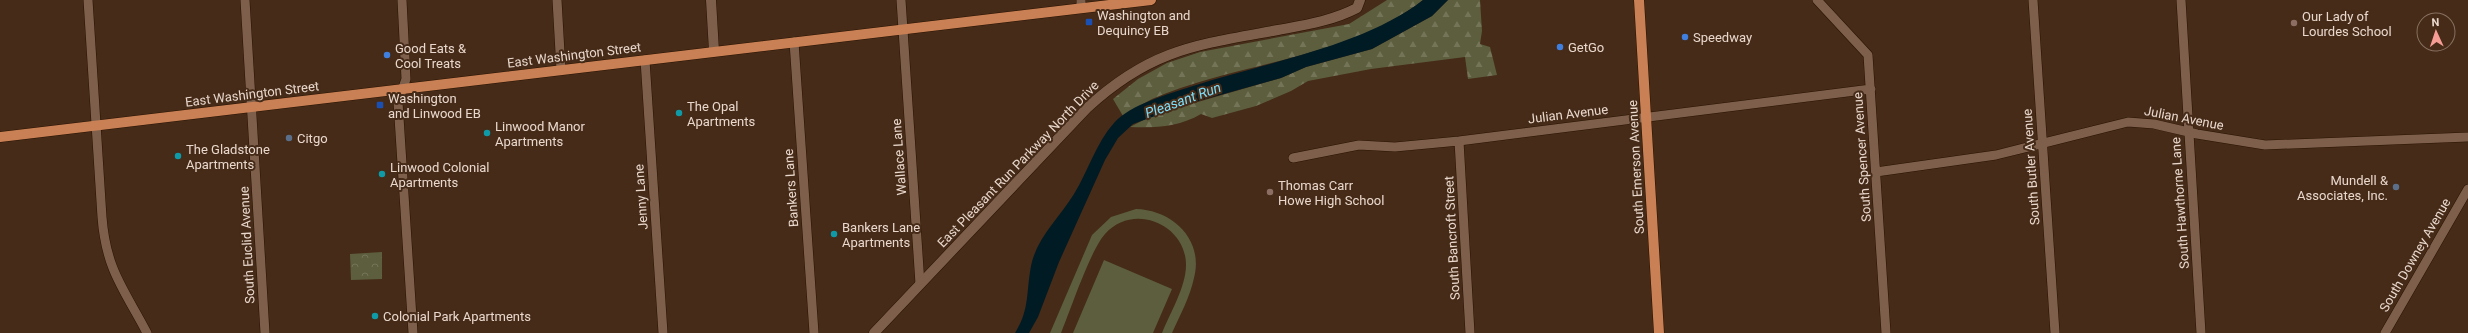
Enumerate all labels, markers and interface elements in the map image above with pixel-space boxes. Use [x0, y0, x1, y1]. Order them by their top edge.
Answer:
place label: Washington and Dequincy EB [1097, 8, 1190, 38]
place label: Our Lady of Lourdes School [2302, 9, 2392, 39]
north arrow [2416, 12, 2456, 52]
text: N [2431, 16, 2440, 29]
marker: Washington and Dequincy EB [1084, 17, 1094, 27]
marker: Our Lady of Lourdes School [2289, 18, 2299, 28]
place label: Speedway [1693, 30, 1752, 45]
marker: Speedway [1680, 32, 1690, 42]
street label: East Washington Street [506, 39, 642, 71]
place label: GetGo [1568, 40, 1604, 55]
place label: Good Eats & Cool Treats [395, 41, 467, 71]
marker: GetGo [1555, 42, 1565, 52]
marker: Good Eats & Cool Treats [382, 50, 392, 60]
street label: East Washington Street [184, 78, 320, 110]
street label: East Pleasant Run Parkway North Drive [934, 78, 1102, 250]
water label: Pleasant Run [1143, 79, 1223, 121]
place label: Washington and Linwood EB [388, 91, 481, 121]
street label: South Spencer Avenue [1850, 92, 1874, 222]
place label: The Opal Apartments [687, 99, 756, 129]
marker: Washington and Linwood EB [375, 100, 385, 110]
street label: South Emerson Avenue [1625, 100, 1647, 234]
street label: Julian Avenue [1527, 102, 1609, 126]
street label: Julian Avenue [2143, 103, 2225, 133]
marker: The Opal Apartments [674, 108, 684, 118]
street label: South Butler Avenue [2019, 108, 2043, 226]
street label: Wallace Lane [889, 118, 909, 196]
place label: Linwood Manor Apartments [495, 119, 586, 149]
marker: Linwood Manor Apartments [482, 128, 492, 138]
place label: Citgo [297, 131, 328, 146]
marker: Citgo [284, 133, 294, 143]
street label: South Hawthorne Lane [2168, 137, 2192, 269]
place label: The Gladstone Apartments [186, 142, 270, 172]
street label: Bankers Lane [781, 148, 801, 228]
marker: The Gladstone Apartments [173, 151, 183, 161]
place label: Linwood Colonial Apartments [390, 160, 490, 190]
street label: Jenny Lane [631, 163, 651, 230]
marker: Linwood Colonial Apartments [377, 169, 387, 179]
place label: Mundell & Associates, Inc. [2297, 173, 2389, 203]
street label: South Bancroft Street [1441, 176, 1463, 300]
place label: Thomas Carr Howe High School [1278, 178, 1384, 208]
marker: Mundell & Associates, Inc. [2391, 182, 2401, 192]
street label: South Euclid Avenue [236, 186, 258, 304]
marker: Thomas Carr Howe High School [1265, 187, 1275, 197]
street label: South Downey Avenue [2376, 196, 2454, 314]
place label: Bankers Lane Apartments [842, 220, 920, 250]
marker: Bankers Lane Apartments [829, 229, 839, 239]
place label: Colonial Park Apartments [383, 309, 531, 324]
marker: Colonial Park Apartments [370, 311, 380, 321]

